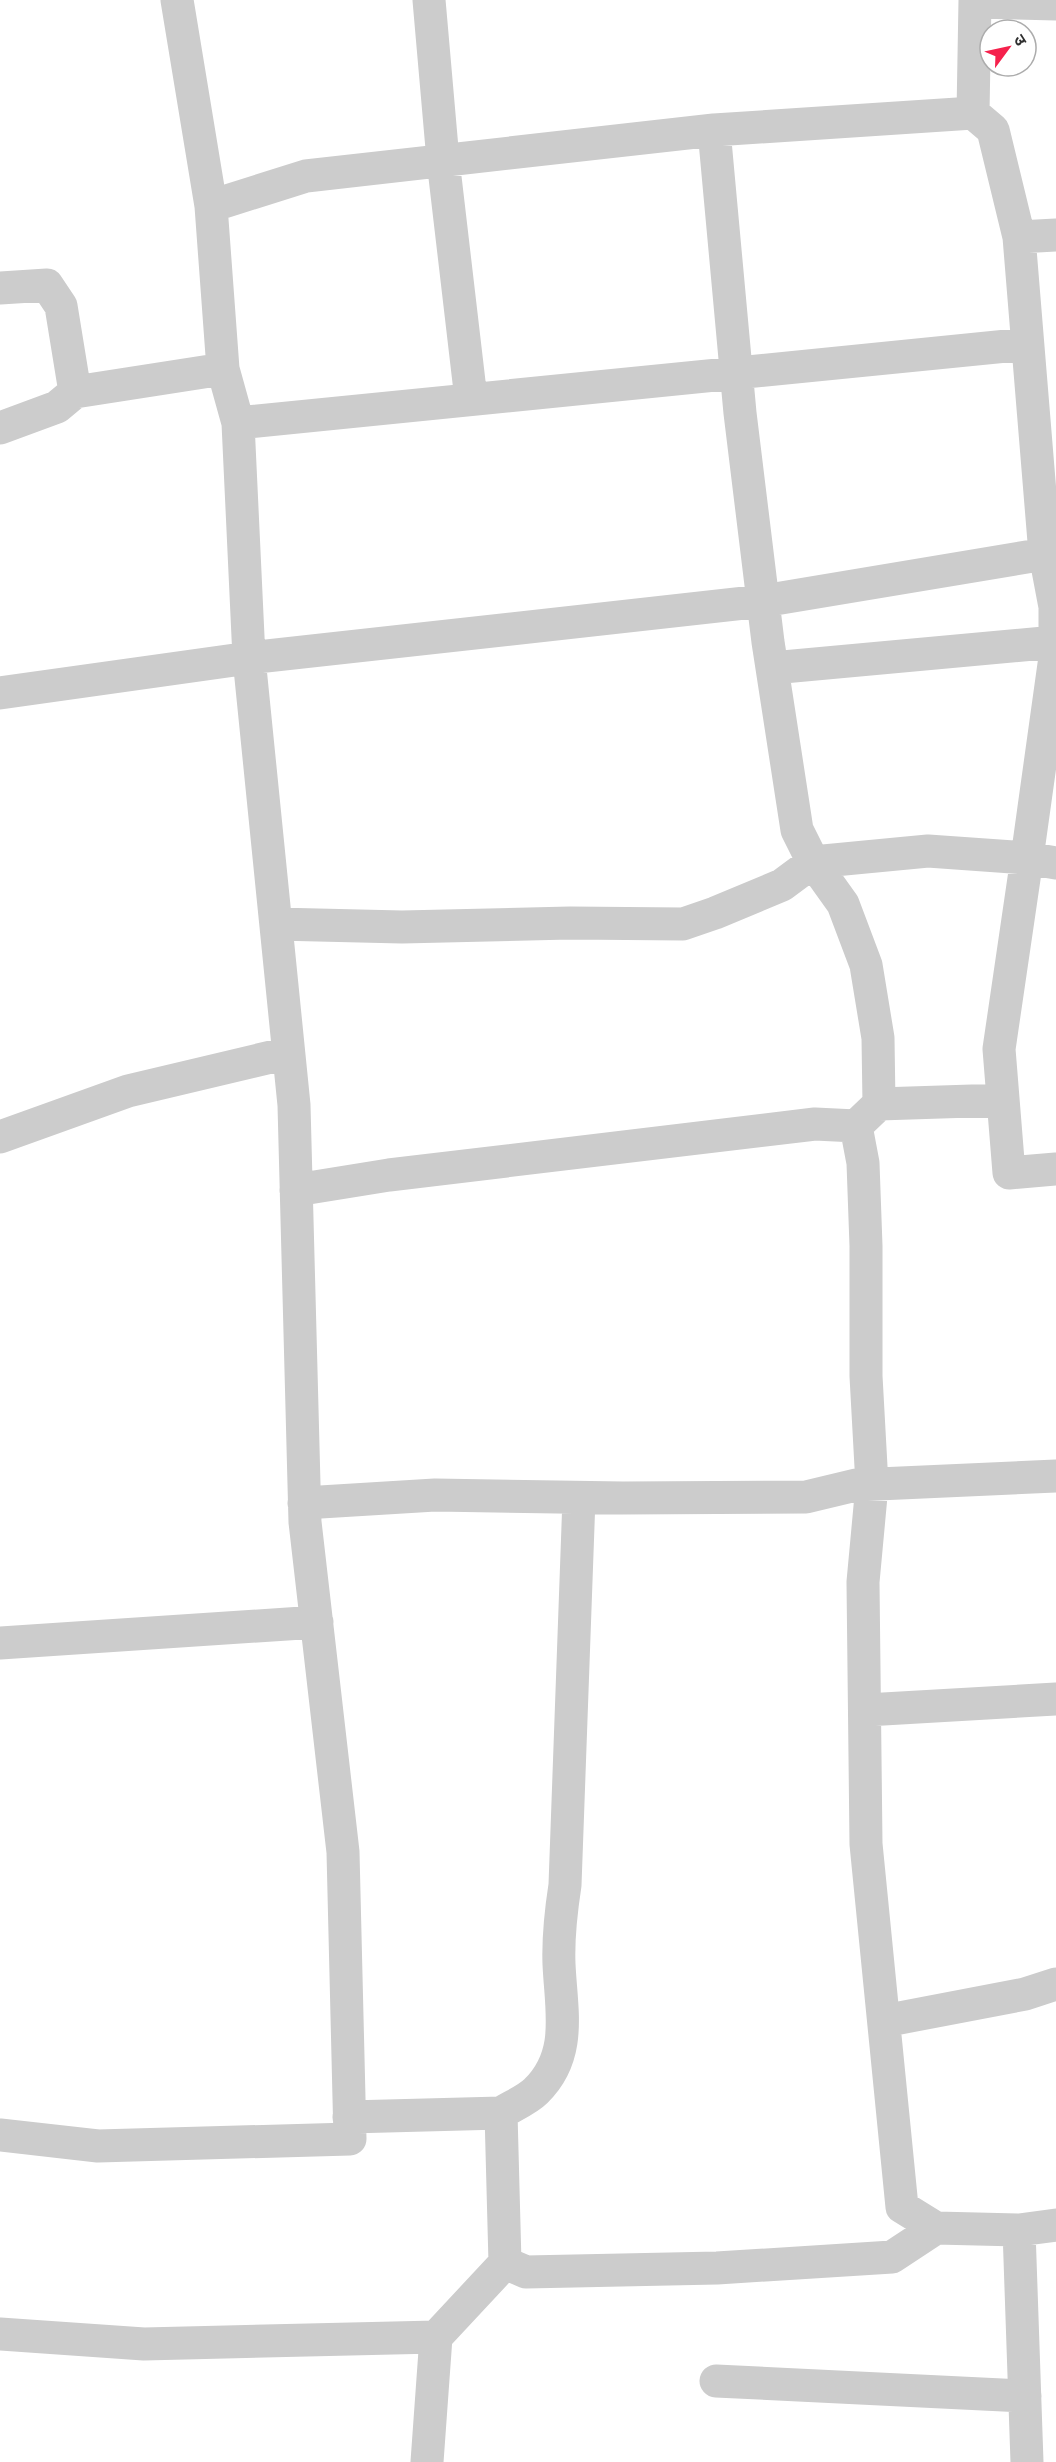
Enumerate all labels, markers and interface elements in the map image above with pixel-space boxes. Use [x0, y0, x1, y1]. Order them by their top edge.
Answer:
north arrow [978, 18, 1038, 78]
text: उ [1008, 30, 1032, 51]

